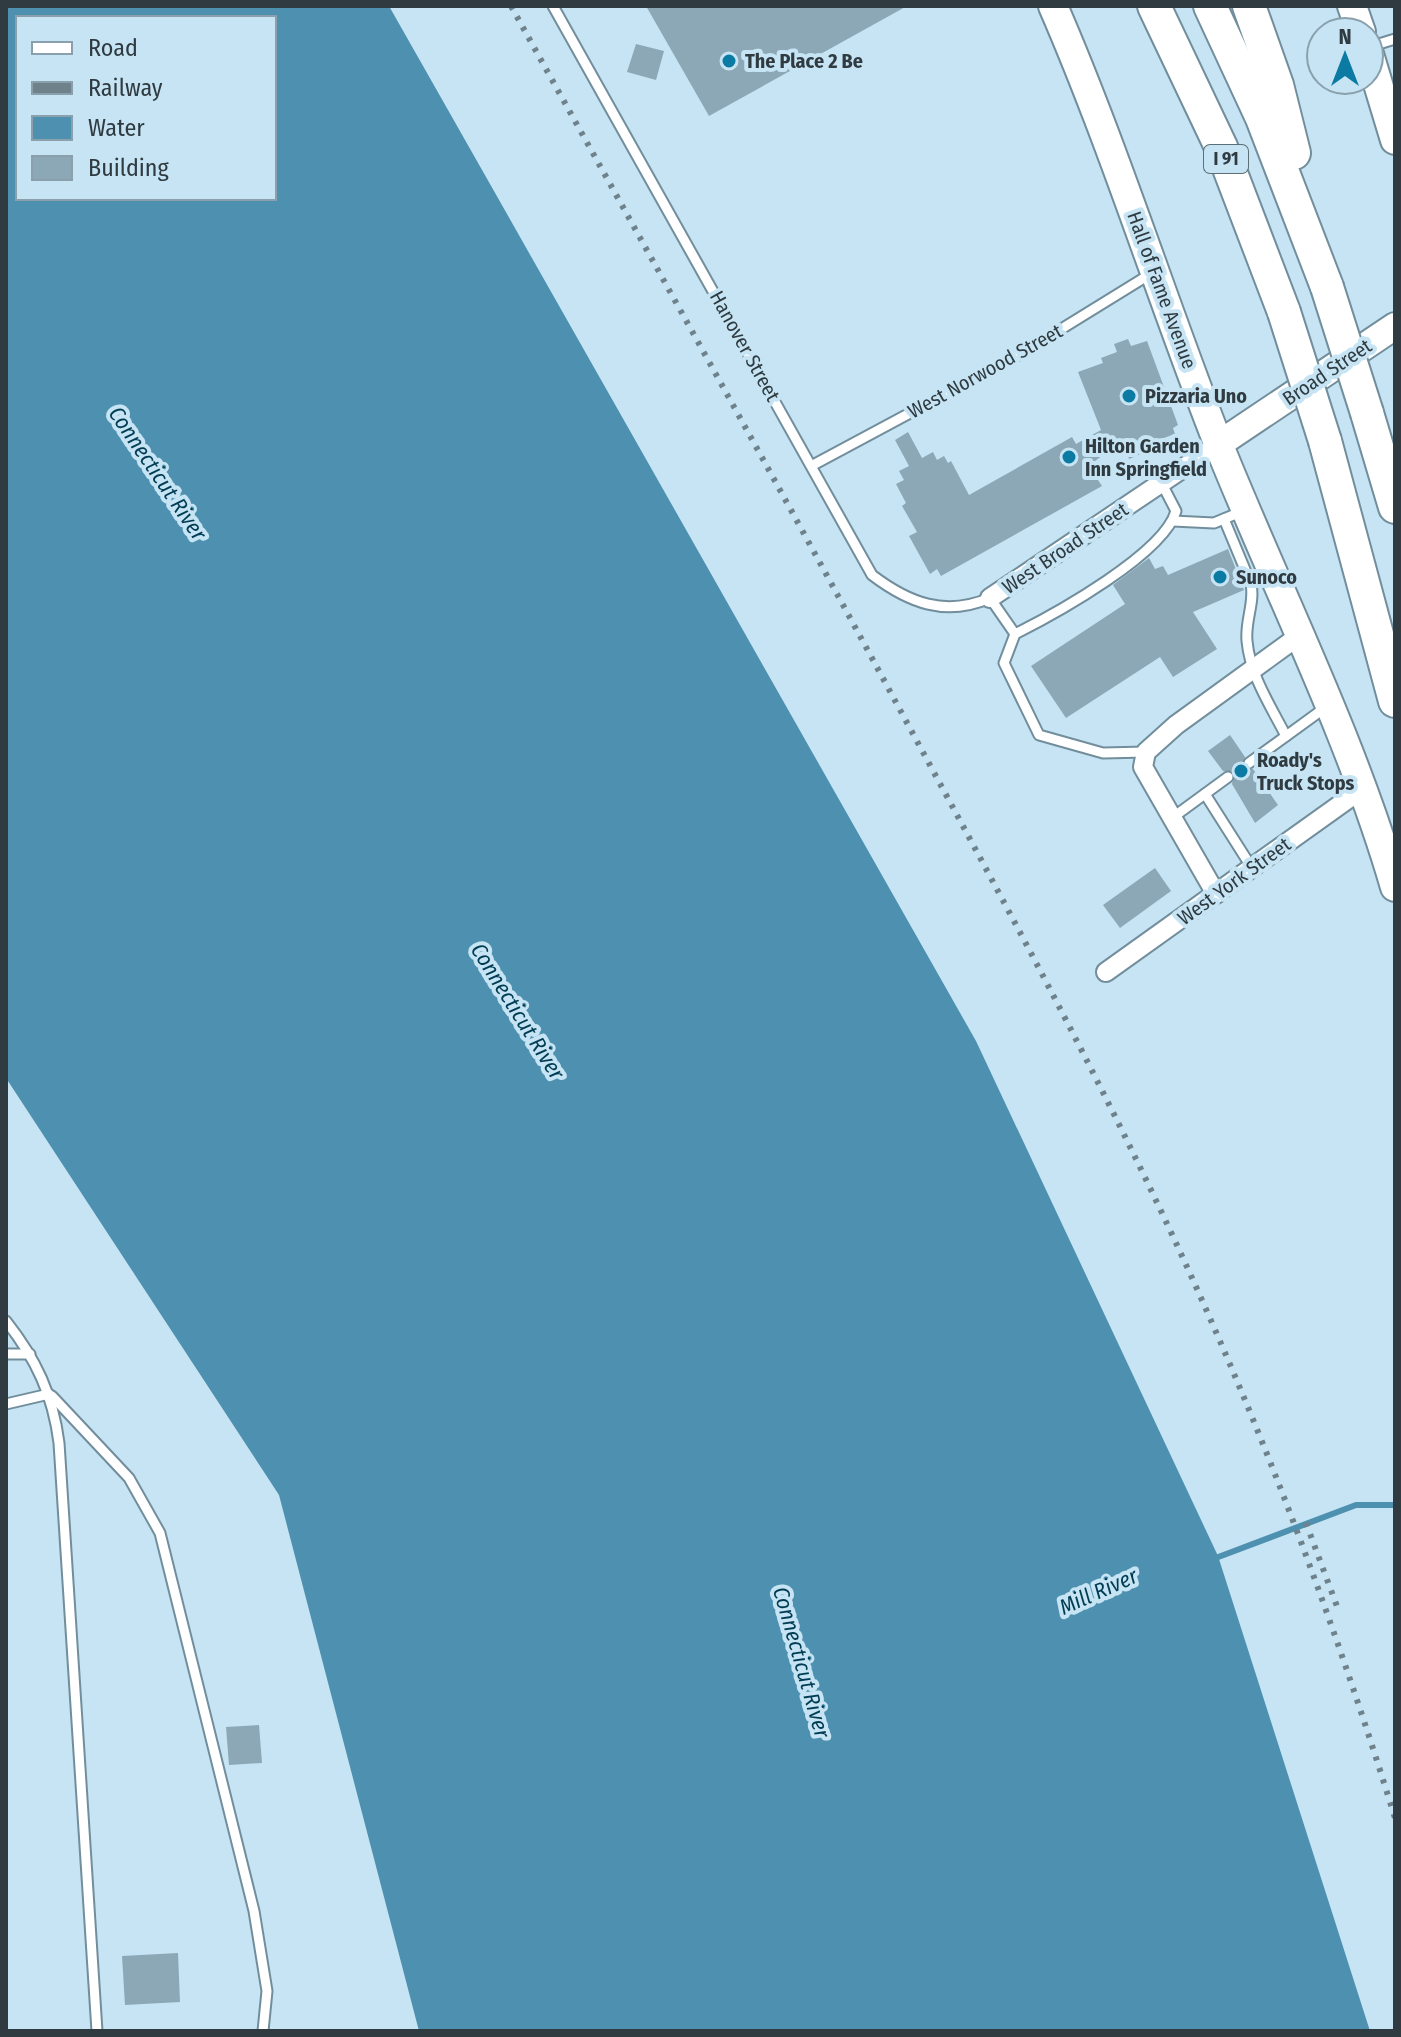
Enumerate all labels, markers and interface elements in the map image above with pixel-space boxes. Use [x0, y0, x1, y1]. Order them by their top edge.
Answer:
legend [16, 16, 276, 200]
north arrow [1305, 16, 1385, 96]
text: N [1338, 23, 1352, 50]
text: Road [88, 34, 138, 62]
place label: The Place 2 Be [745, 49, 863, 73]
marker: The Place 2 Be [720, 52, 738, 70]
text: Railway [88, 74, 163, 102]
text: Water [88, 114, 145, 142]
road number: I 91 [1204, 145, 1248, 173]
text: Building [88, 154, 170, 182]
street label: Hall of Fame Avenue [1122, 208, 1202, 372]
street label: Hanover Street [705, 287, 785, 406]
street label: West Norwood Street [904, 318, 1067, 423]
street label: Broad Street [1278, 333, 1376, 410]
place label: Pizzaria Uno [1145, 384, 1247, 408]
marker: Pizzaria Uno [1120, 387, 1138, 405]
water label: Connecticut River [103, 401, 213, 547]
place label: Hilton Garden Inn Springfield [1085, 434, 1207, 481]
marker: Hilton Garden Inn Springfield [1060, 448, 1078, 466]
street label: West Broad Street [998, 497, 1133, 599]
place label: Sunoco [1236, 565, 1297, 589]
marker: Sunoco [1211, 568, 1229, 586]
place label: Roady's Truck Stops [1257, 748, 1355, 795]
marker: Roady's Truck Stops [1232, 762, 1250, 780]
street label: West York Street [1173, 832, 1296, 930]
water label: Connecticut River [465, 938, 571, 1086]
water label: Mill River [1055, 1562, 1143, 1621]
water label: Connecticut River [767, 1584, 836, 1742]

